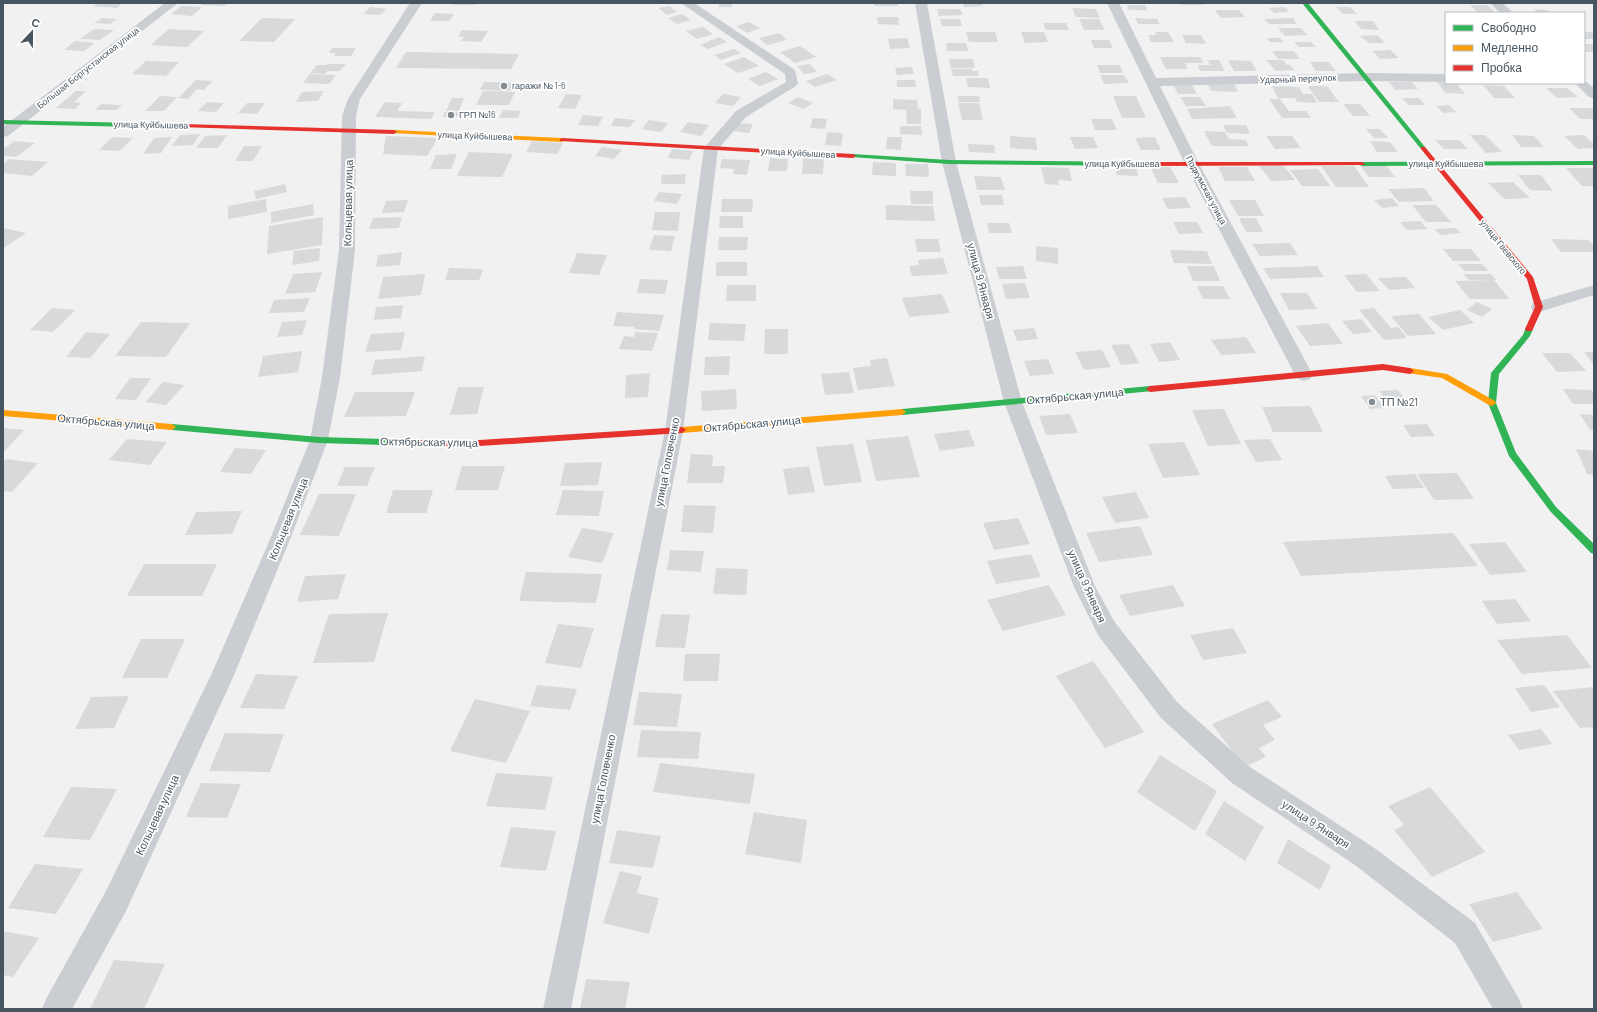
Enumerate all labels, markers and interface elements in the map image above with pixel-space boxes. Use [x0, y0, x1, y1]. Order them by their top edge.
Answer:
north arrow [12, 12, 52, 52]
legend [1445, 12, 1585, 84]
text: С [30, 15, 42, 30]
text: Свободно [1481, 20, 1536, 35]
street label: Большая Боргустанская улица [34, 24, 141, 111]
text: Медленно [1481, 40, 1538, 55]
text: Пробка [1481, 60, 1522, 75]
street label: Ударный переулок [1259, 72, 1337, 85]
place label: гаражи № 1-6 [512, 80, 566, 91]
marker: гаражи № 1-6 [499, 81, 509, 91]
place label: ГРП №16 [459, 109, 496, 120]
marker: ГРП №16 [446, 110, 456, 120]
street label: улица Куйбышева [113, 118, 189, 131]
street label: улица Куйбышева [437, 129, 513, 142]
street label: улица Куйбышева [760, 145, 836, 160]
street label: Подкумская улица [1184, 154, 1229, 226]
street label: улица Куйбышева [1085, 158, 1159, 169]
street label: улица Куйбышева [1409, 158, 1483, 169]
street label: Кольцевая улица [340, 159, 355, 247]
street label: улица Гаевского [1478, 217, 1529, 276]
street label: улица 9 Января [965, 241, 998, 320]
street label: Октябрьская улица [1026, 385, 1125, 406]
place label: ТП №21 [1380, 395, 1418, 408]
marker: ТП №21 [1367, 397, 1377, 407]
street label: Октябрьская улица [57, 411, 156, 432]
street label: Октябрьская улица [703, 413, 802, 434]
street label: улица Головченко [651, 416, 682, 508]
street label: Октябрьская улица [380, 434, 479, 449]
street label: Кольцевая улица [265, 475, 310, 562]
street label: улица 9 Января [1066, 547, 1109, 624]
street label: улица Головченко [587, 733, 618, 825]
street label: Кольцевая улица [132, 772, 181, 857]
street label: улица 9 Января [1280, 797, 1353, 850]

